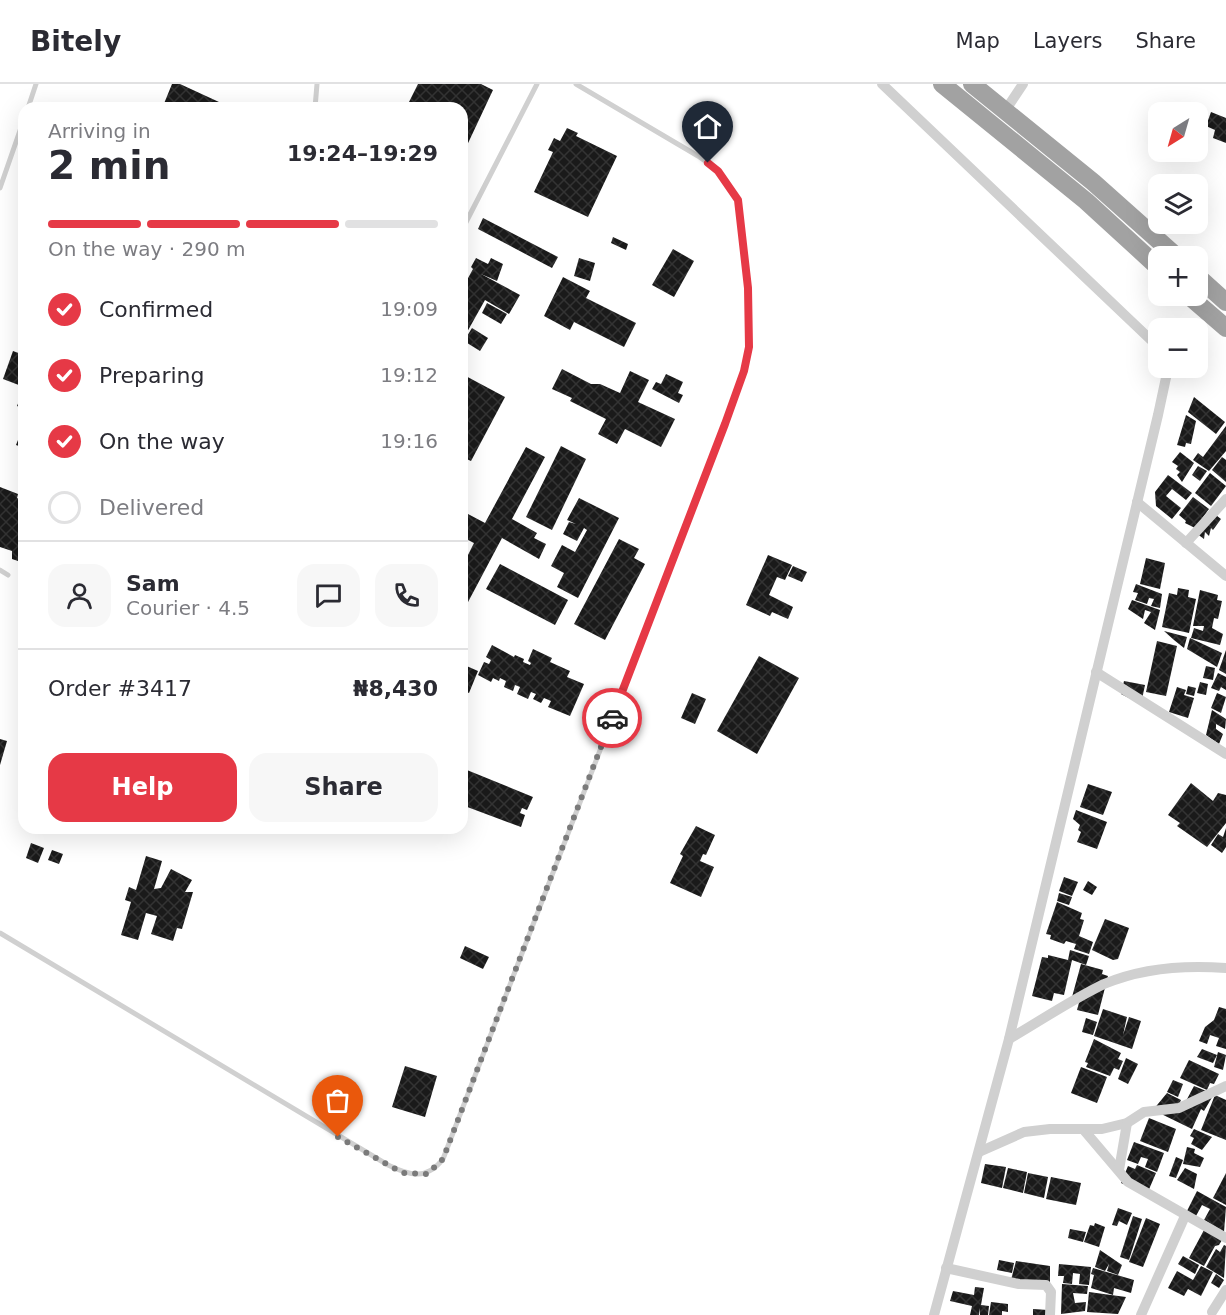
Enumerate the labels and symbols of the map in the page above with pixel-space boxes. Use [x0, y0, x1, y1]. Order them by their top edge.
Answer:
pin [682, 101, 733, 163]
north arrow [1148, 102, 1208, 162]
courier [582, 688, 642, 748]
pin [312, 1075, 363, 1137]

